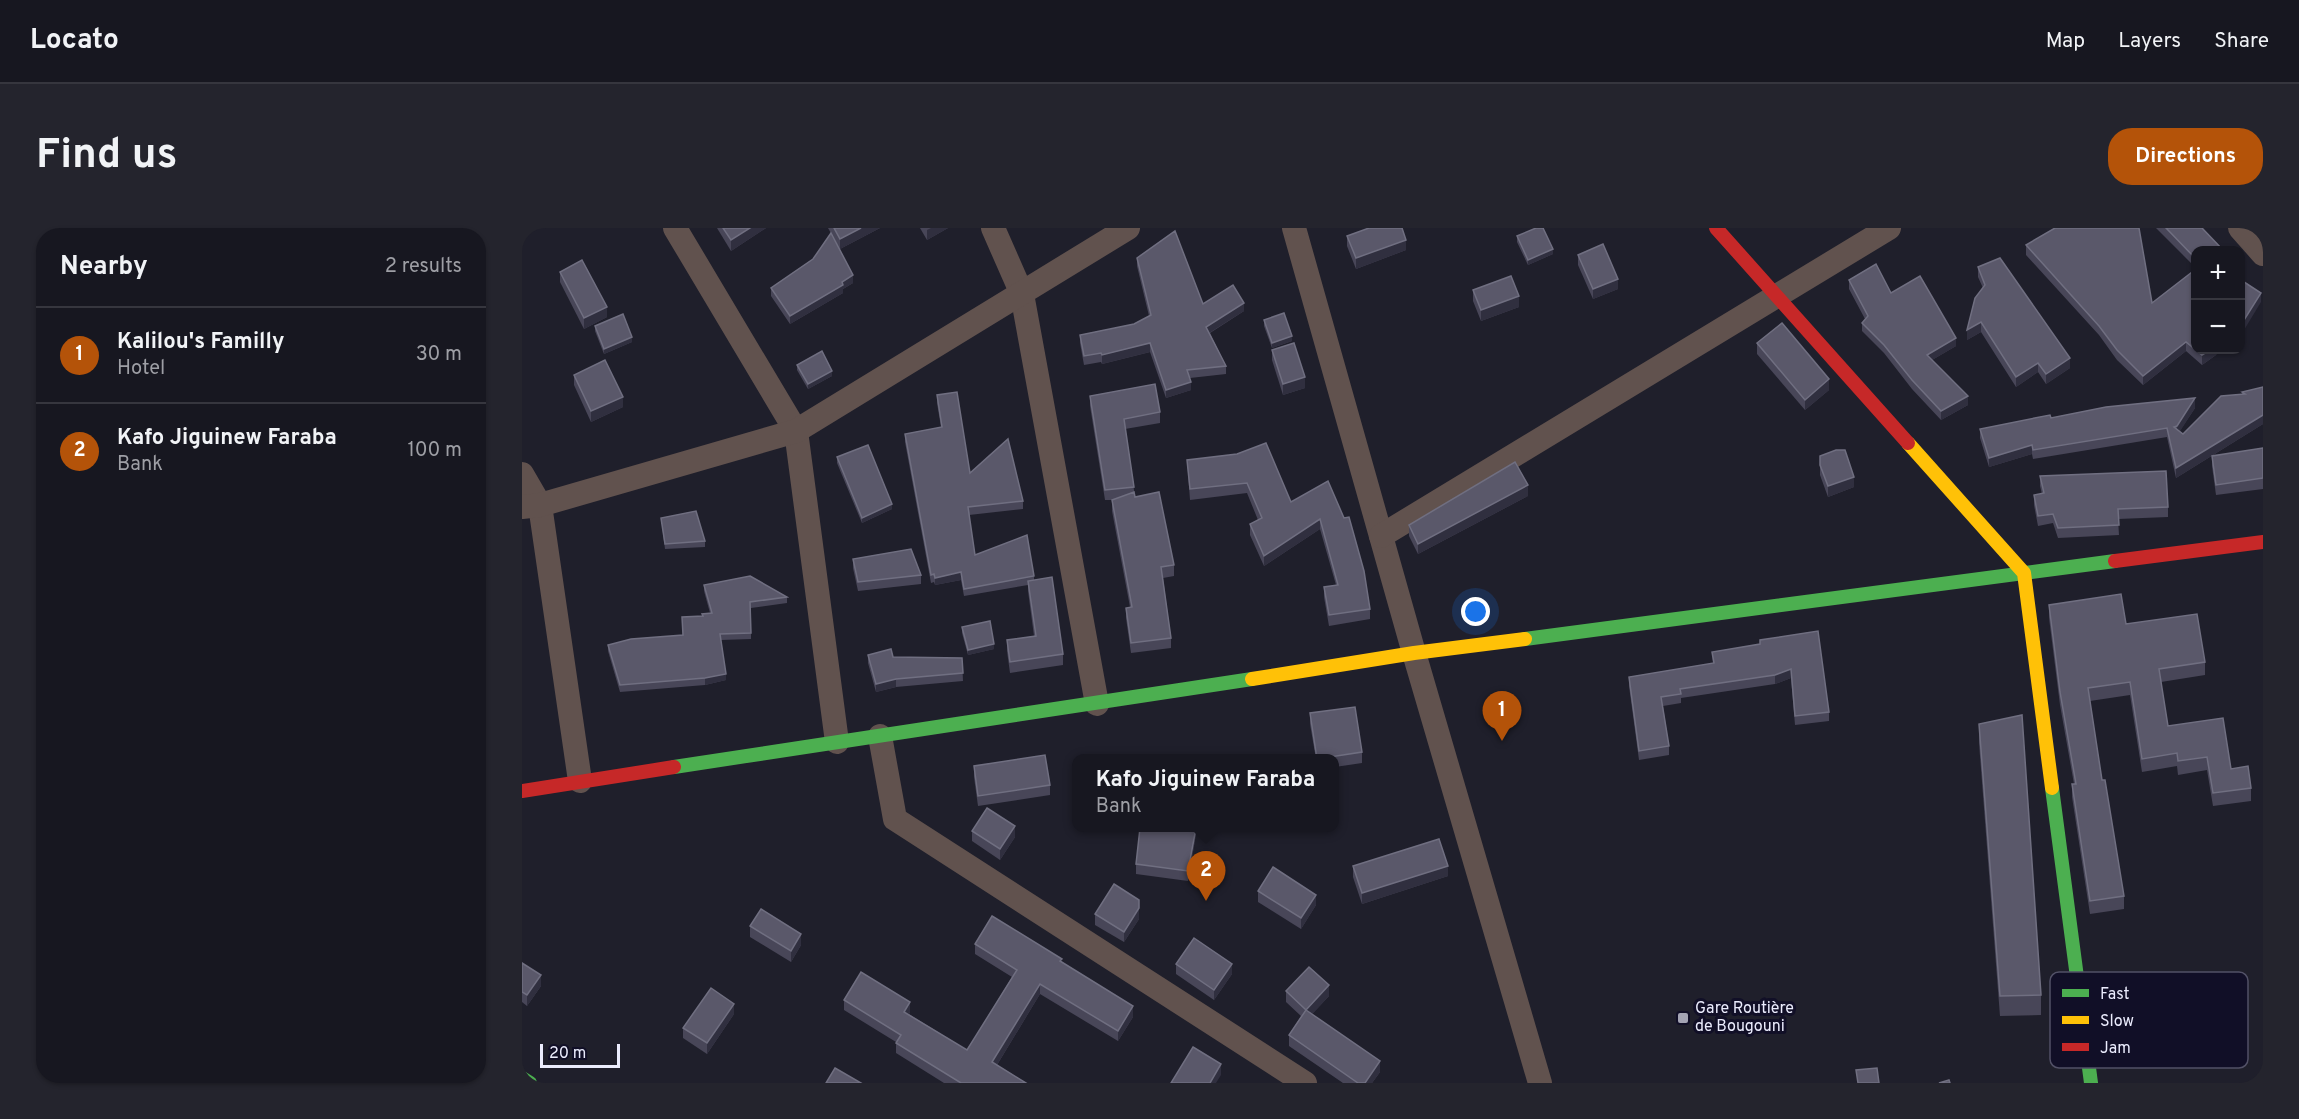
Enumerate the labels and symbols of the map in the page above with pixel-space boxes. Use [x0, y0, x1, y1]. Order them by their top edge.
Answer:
your location [1461, 597, 1490, 626]
pin: 1 [1482, 692, 1522, 741]
pin: 2 [1186, 852, 1226, 901]
legend [2050, 972, 2248, 1068]
text: Fast [2100, 985, 2130, 1005]
place label: Gare Routière de Bougouni [1695, 999, 1794, 1037]
marker: Gare Routière de Bougouni [1676, 1011, 1690, 1025]
text: Slow [2100, 1012, 2134, 1032]
text: Jam [2100, 1039, 2131, 1059]
scale bar [540, 1041, 620, 1068]

